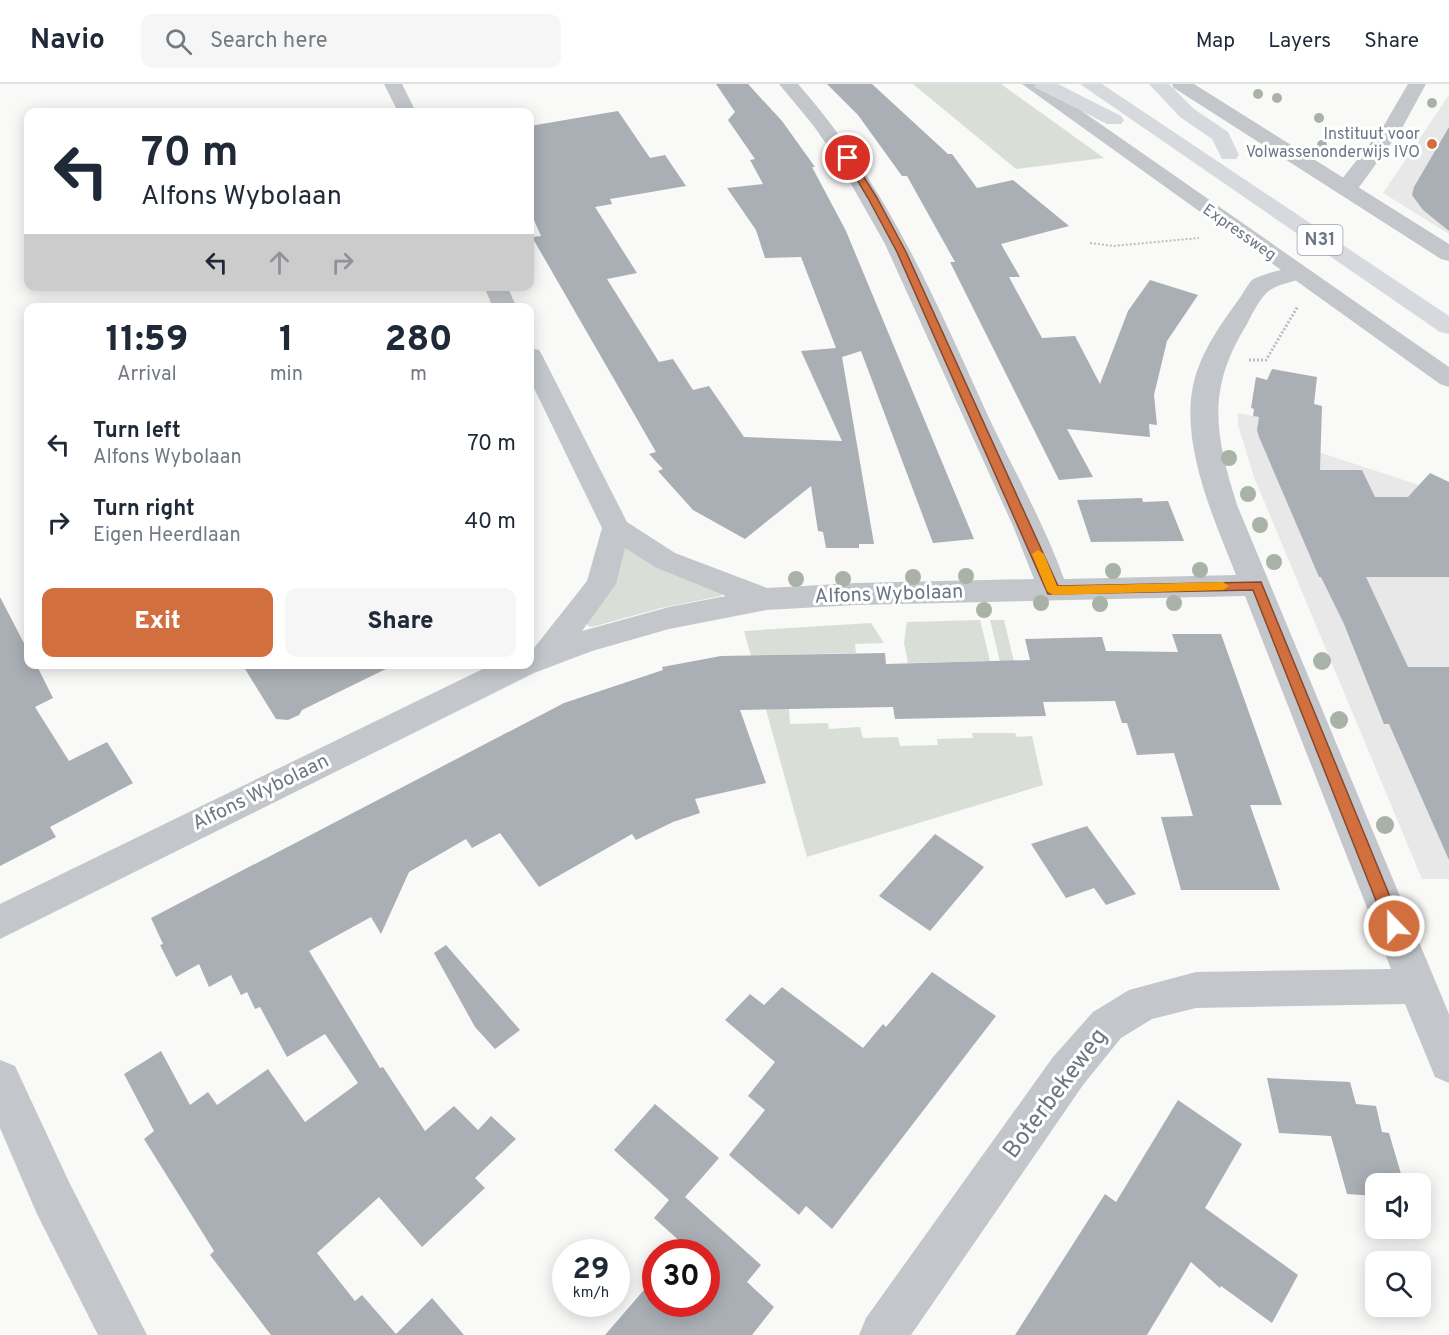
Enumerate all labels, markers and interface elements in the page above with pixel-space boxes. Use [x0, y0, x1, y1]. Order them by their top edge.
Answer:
search box [141, 14, 561, 68]
text: Navio [30, 23, 105, 59]
icon: search [162, 25, 195, 58]
text: Search here [210, 28, 327, 55]
text: Map [1196, 28, 1235, 55]
text: Layers [1268, 28, 1331, 55]
text: Share [1364, 28, 1419, 55]
place label: Instituut voor Volwassenonderwijs IVO [1246, 125, 1420, 163]
text: 70 m [141, 128, 239, 181]
icon: left [42, 132, 120, 210]
pin [822, 132, 873, 183]
marker: Instituut voor Volwassenonderwijs IVO [1425, 137, 1439, 151]
icon: arrive [831, 141, 864, 174]
text: Alfons Wybolaan [141, 180, 342, 214]
street label: Expressweg [1198, 200, 1280, 266]
road number: N31 [1298, 225, 1342, 255]
icon: left [200, 246, 233, 279]
icon: ahead [263, 246, 296, 279]
icon: right [326, 246, 359, 279]
text: 11:59 [105, 318, 188, 364]
text: 1 [279, 318, 294, 364]
text: 280 [384, 318, 453, 364]
text: Arrival [117, 362, 177, 388]
text: min [270, 362, 303, 388]
text: m [410, 362, 427, 388]
text: Turn left [93, 418, 181, 445]
icon: left [42, 428, 75, 461]
text: 70 m [467, 431, 516, 458]
text: Alfons Wybolaan [93, 445, 242, 471]
text: Turn right [93, 496, 195, 523]
icon: right [42, 506, 75, 539]
text: 40 m [464, 509, 516, 536]
text: Eigen Heerdlaan [93, 523, 241, 549]
street label: Alfons Wybolaan [814, 579, 964, 611]
button: Exit [42, 588, 273, 657]
button: Share [285, 588, 516, 657]
street label: Alfons Wybolaan [188, 749, 334, 837]
position arrow [1362, 894, 1426, 958]
street label: Boterbekeweg [997, 1023, 1115, 1165]
map controls [1365, 1173, 1431, 1317]
button: sound [1365, 1173, 1431, 1239]
speed limit sign: 30 [642, 1239, 720, 1317]
button: search [1365, 1251, 1431, 1317]
text: 29 [573, 1252, 609, 1289]
text: km/h [573, 1284, 609, 1303]

